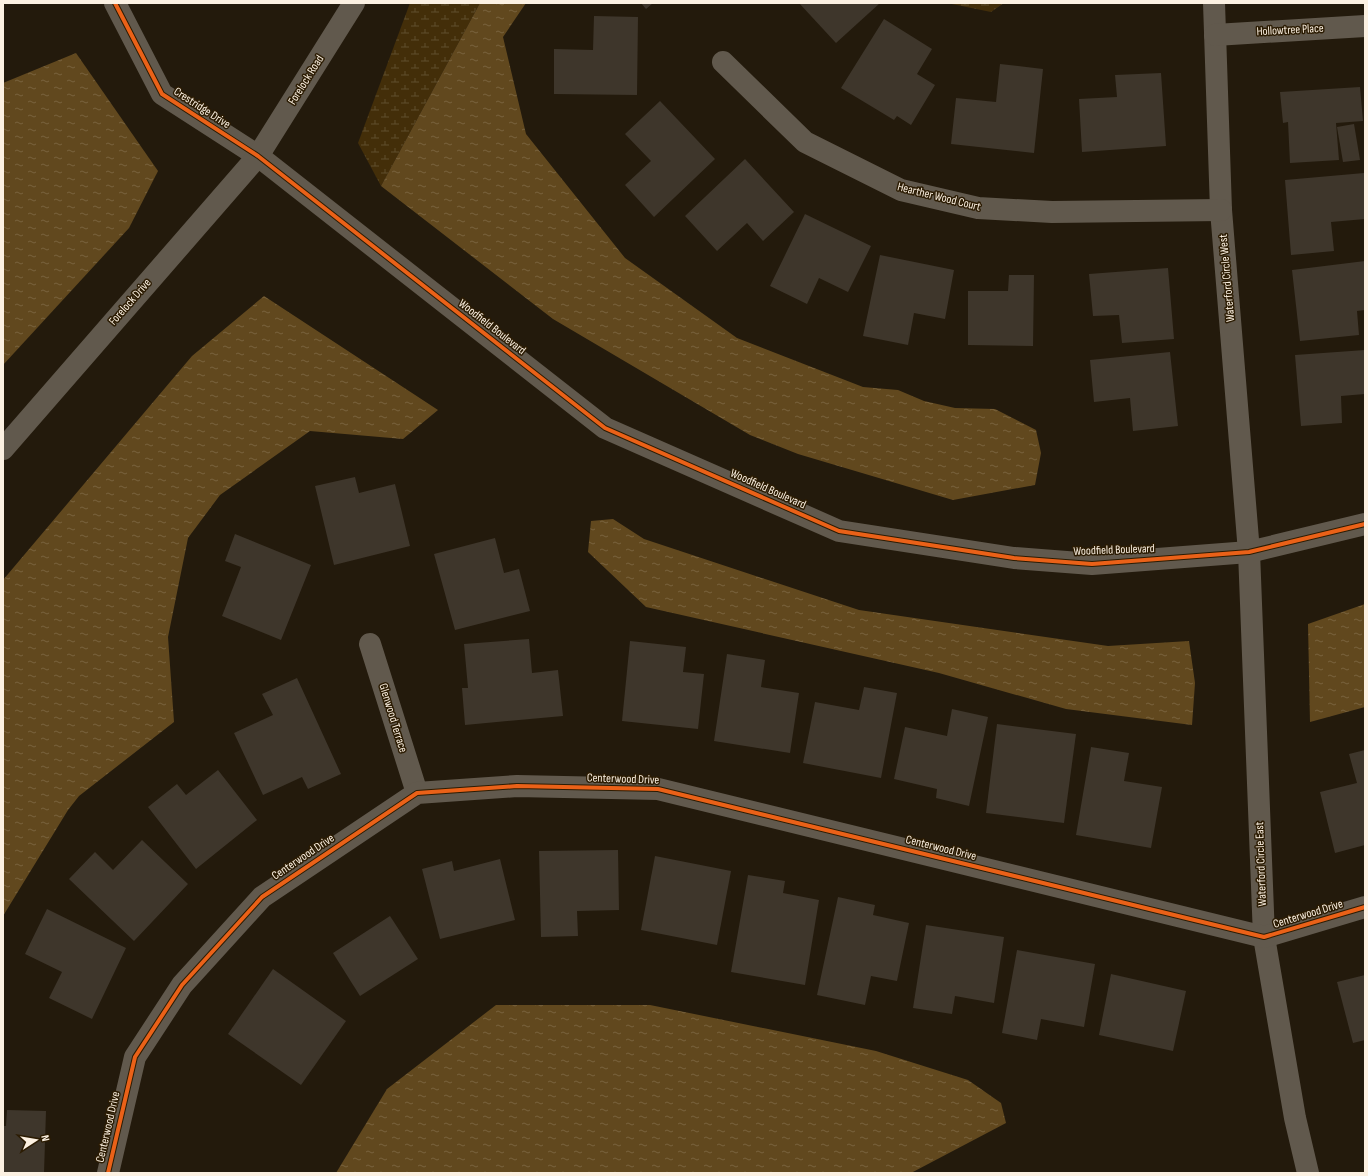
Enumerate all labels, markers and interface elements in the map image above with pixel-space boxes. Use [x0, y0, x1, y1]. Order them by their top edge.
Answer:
street label: Hollowtree Place [1256, 21, 1324, 39]
street label: Forelock Road [285, 52, 327, 108]
street label: Crestridge Drive [171, 84, 233, 132]
street label: Hearther Wood Court [896, 179, 983, 215]
street label: Waterford Circle West [1216, 233, 1238, 322]
street label: Forelock Drive [106, 275, 154, 328]
street label: Woodfield Boulevard [455, 296, 529, 358]
street label: Woodfield Boulevard [728, 466, 808, 512]
street label: Woodfield Boulevard [1073, 541, 1155, 559]
street label: Glenwood Terrace [375, 682, 411, 755]
street label: Centerwood Drive [587, 770, 660, 788]
street label: Waterford Circle East [1252, 821, 1270, 907]
street label: Centerwood Drive [269, 830, 337, 883]
street label: Centerwood Drive [904, 832, 978, 864]
street label: Centerwood Drive [1271, 896, 1345, 932]
street label: Centerwood Drive [93, 1090, 123, 1164]
north arrow [16, 1120, 56, 1160]
text: N [38, 1134, 52, 1142]

